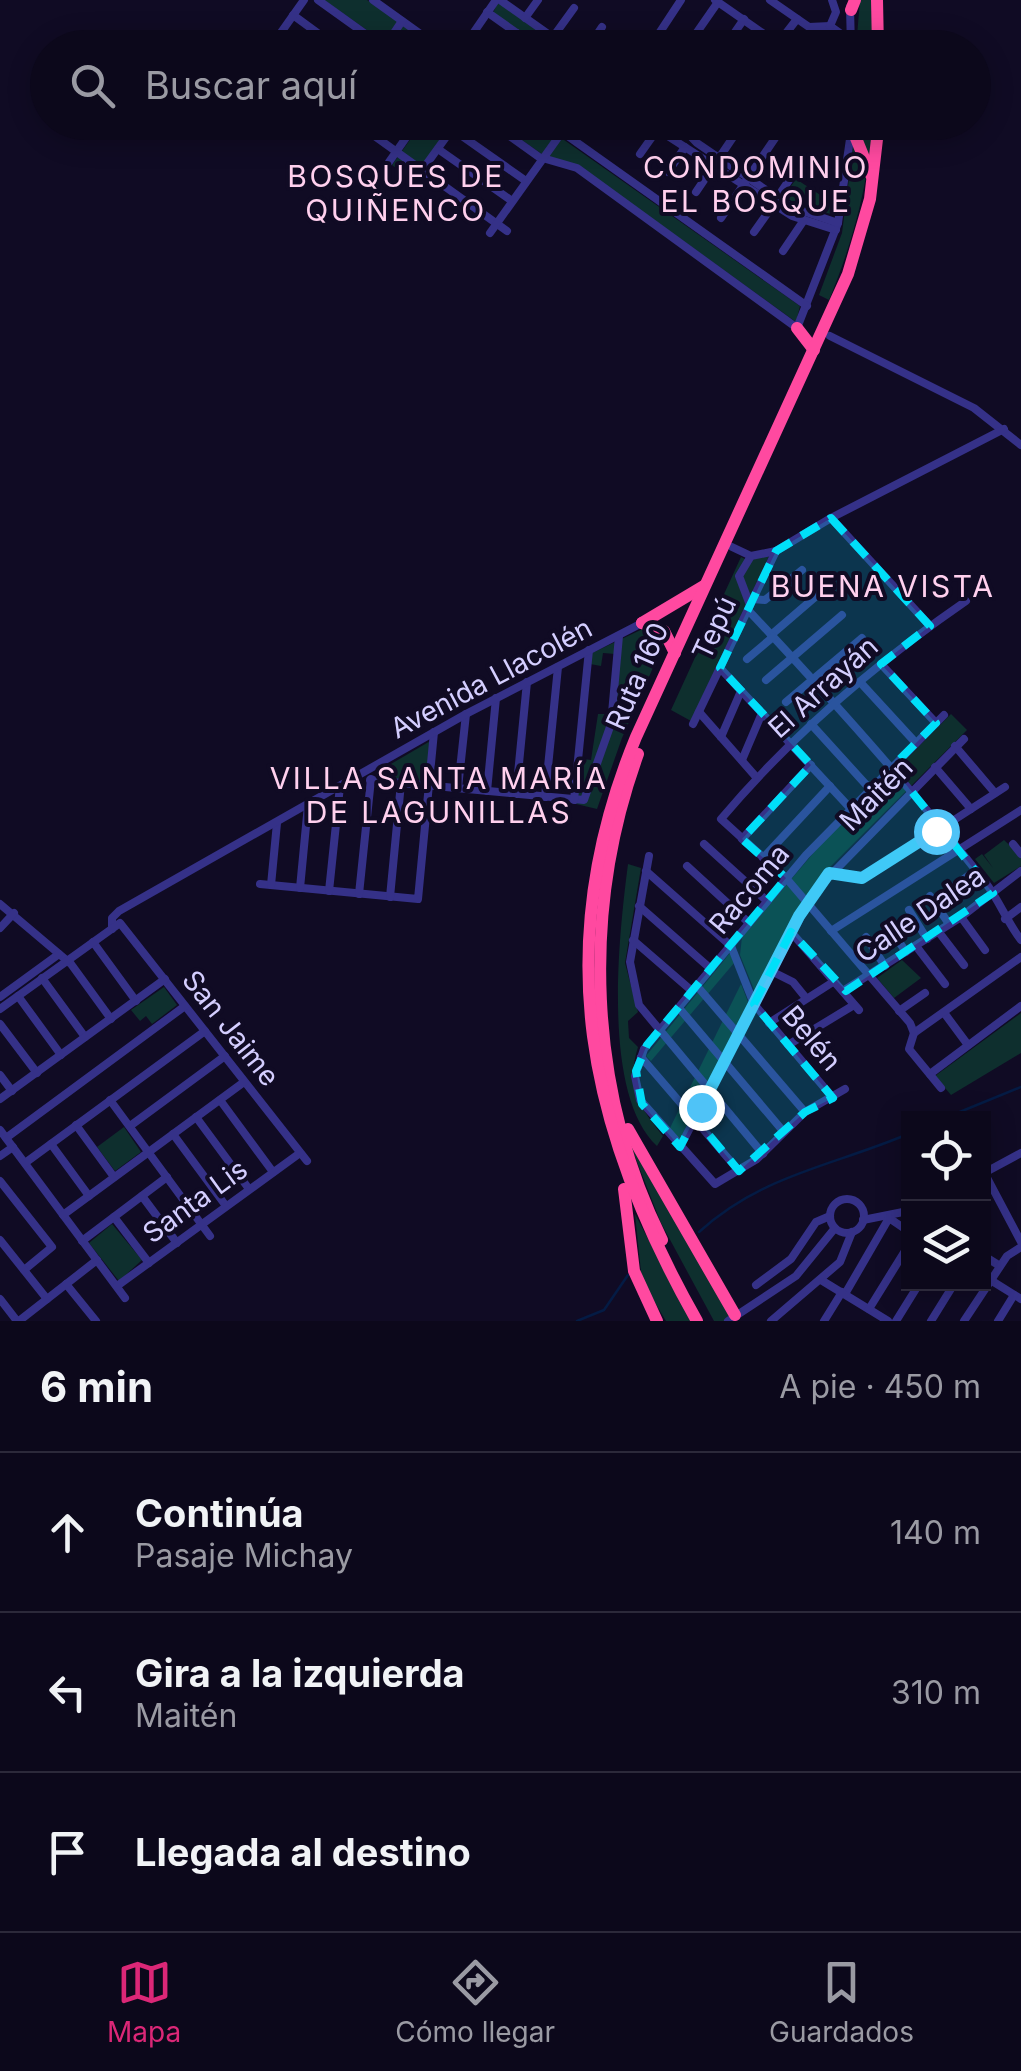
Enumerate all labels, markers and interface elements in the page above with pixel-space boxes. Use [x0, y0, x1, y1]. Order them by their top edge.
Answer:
search box [30, 30, 991, 140]
icon: search [65, 58, 120, 113]
text: Buscar aquí [145, 62, 357, 108]
district label: CONDOMINIO EL BOSQUE [643, 149, 869, 219]
district label: BOSQUES DE QUIÑENCO [287, 158, 505, 228]
district label: BUENA VISTA [771, 568, 995, 604]
street label: Tepú [685, 591, 743, 665]
street label: Avenida Llacolén [384, 610, 598, 746]
street label: Ruta 160 [598, 617, 676, 735]
street label: El Arrayán [761, 629, 885, 745]
street label: Maitén [832, 750, 920, 838]
district label: VILLA SANTA MARÍA DE LAGUNILLAS [270, 760, 608, 830]
route start [914, 809, 960, 855]
street label: Racoma [702, 837, 796, 941]
street label: Calle Dalea [849, 858, 991, 970]
street label: San Jaime [175, 963, 287, 1093]
street label: Belén [775, 999, 849, 1077]
route end [679, 1085, 725, 1131]
map controls [901, 1111, 991, 1291]
button: locate [901, 1111, 991, 1201]
street label: Santa Lis [136, 1152, 254, 1250]
button: layers [901, 1201, 991, 1291]
text: 6 min [40, 1361, 153, 1412]
text: A pie · 450 m [779, 1367, 981, 1406]
text: Continúa [135, 1490, 304, 1536]
icon: ahead [40, 1505, 95, 1560]
text: 140 m [890, 1513, 981, 1552]
text: Pasaje Michay [135, 1536, 353, 1575]
text: Gira a la izquierda [135, 1650, 465, 1696]
icon: left [40, 1665, 95, 1720]
text: 310 m [891, 1673, 981, 1712]
text: Maitén [135, 1696, 237, 1735]
icon: arrive [40, 1825, 95, 1880]
text: Llegada al destino [135, 1829, 471, 1875]
tab: Mapa [107, 1955, 181, 2049]
tab: Cómo llegar [395, 1955, 555, 2049]
tab: Guardados [769, 1955, 914, 2049]

